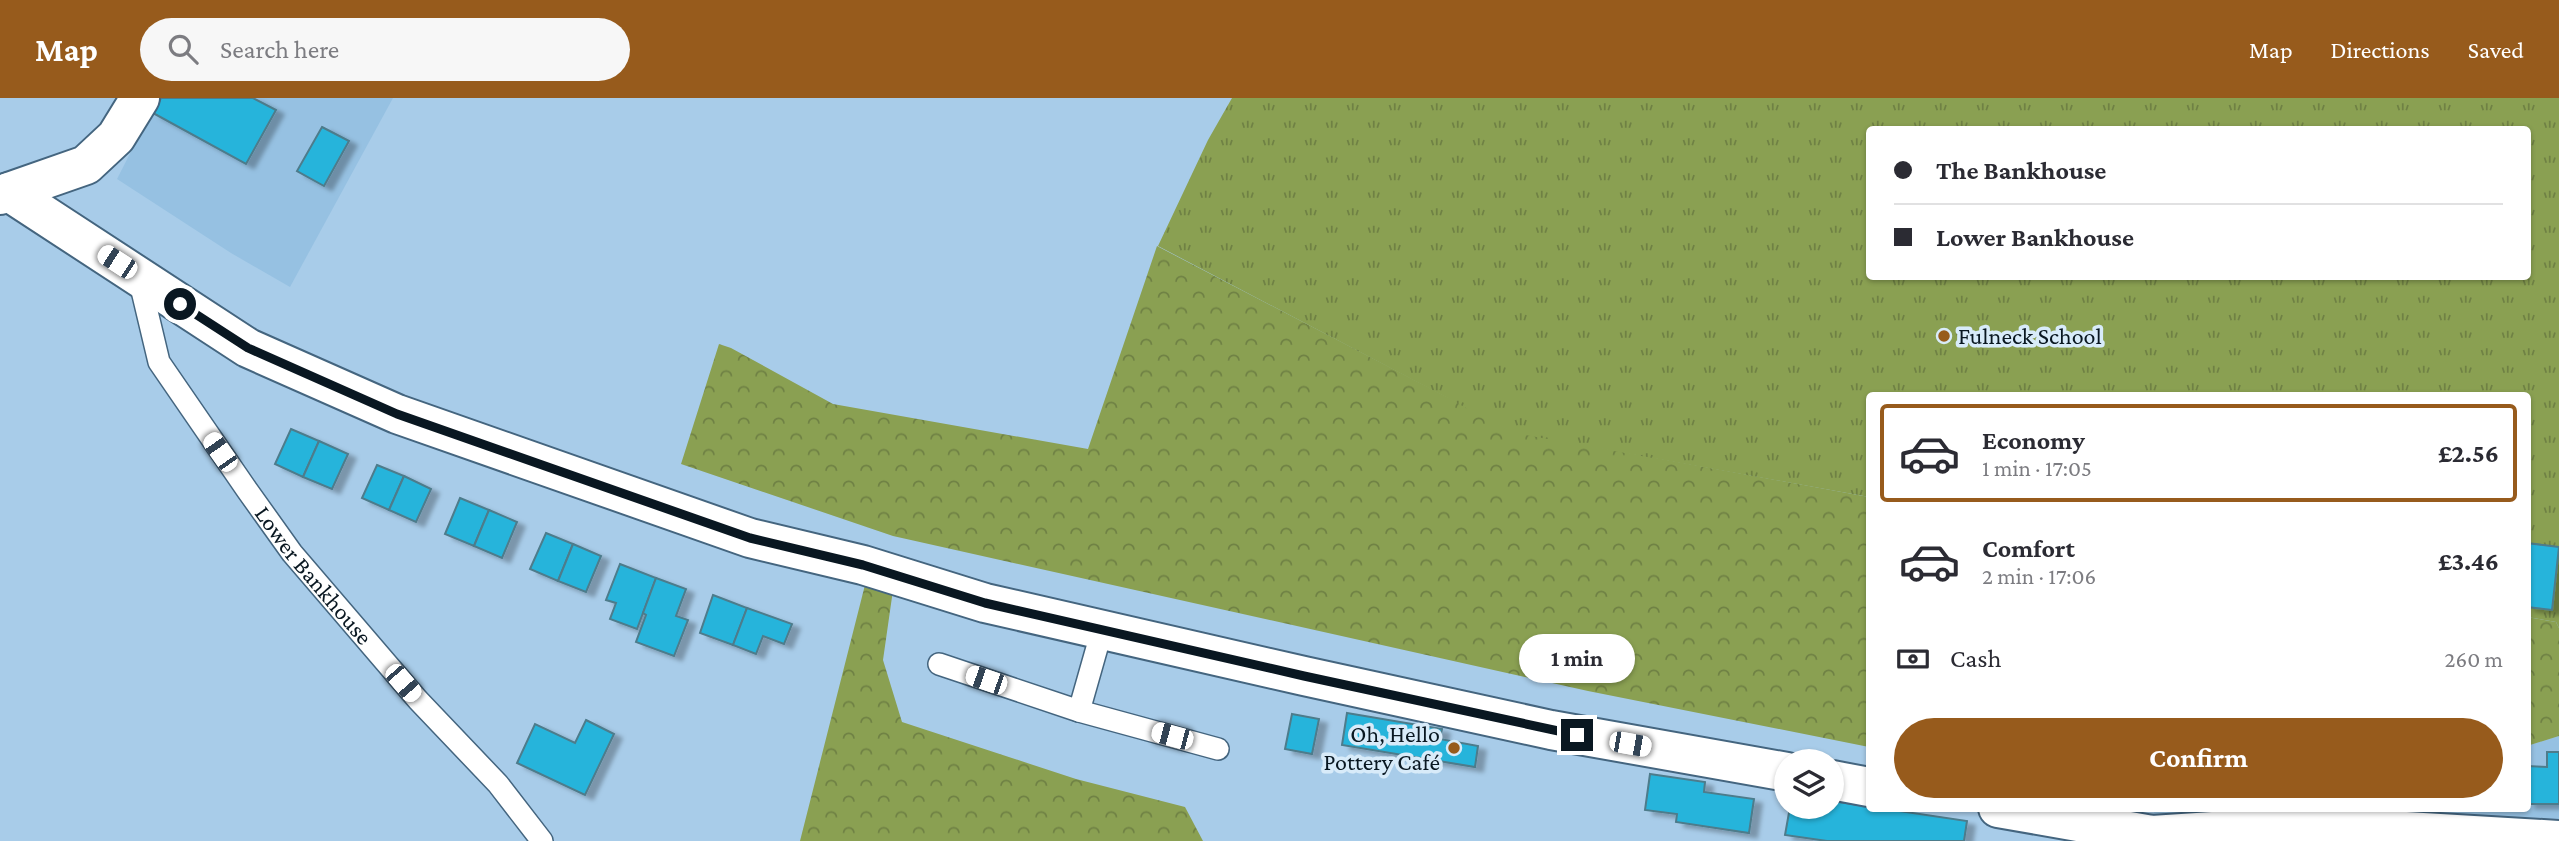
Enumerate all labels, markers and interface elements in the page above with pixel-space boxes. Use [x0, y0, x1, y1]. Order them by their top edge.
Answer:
search box [140, 18, 630, 81]
icon: search [164, 30, 202, 68]
text: Map [35, 31, 98, 68]
text: Search here [220, 35, 339, 64]
text: Map [2249, 36, 2293, 63]
text: Directions [2331, 36, 2430, 63]
text: Saved [2468, 36, 2524, 63]
text: The Bankhouse [1936, 156, 2106, 185]
text: Lower Bankhouse [1936, 223, 2134, 252]
car [94, 242, 141, 282]
route start [164, 288, 196, 320]
place label: Fulneck School [1958, 322, 2102, 349]
marker: Fulneck School [1936, 328, 1952, 344]
icon: car [1898, 422, 1961, 485]
text: Economy [1982, 426, 2085, 455]
car [200, 429, 241, 475]
text: £2.56 [2438, 439, 2499, 468]
text: 1 min · 17:05 [1982, 455, 2092, 481]
street label: Lower Bankhouse [250, 500, 378, 650]
icon: car [1898, 530, 1961, 593]
text: Comfort [1982, 534, 2075, 563]
text: £3.46 [2438, 547, 2499, 576]
text: 2 min · 17:06 [1982, 563, 2096, 589]
callout: 1 min [1519, 634, 1635, 682]
icon: cash [1894, 640, 1932, 678]
text: Cash [1950, 644, 2001, 673]
text: 1 min [1551, 645, 1603, 671]
text: 260 m [2445, 646, 2503, 672]
car [382, 660, 425, 706]
car [963, 663, 1010, 697]
button: Confirm [1894, 718, 2503, 798]
route end [1561, 719, 1593, 751]
car [1149, 720, 1196, 752]
place label: Oh, Hello Pottery Café [1323, 720, 1440, 775]
car [1608, 730, 1653, 758]
marker: Oh, Hello Pottery Café [1446, 740, 1462, 756]
map controls [1774, 749, 1844, 819]
button: layers [1774, 749, 1844, 819]

